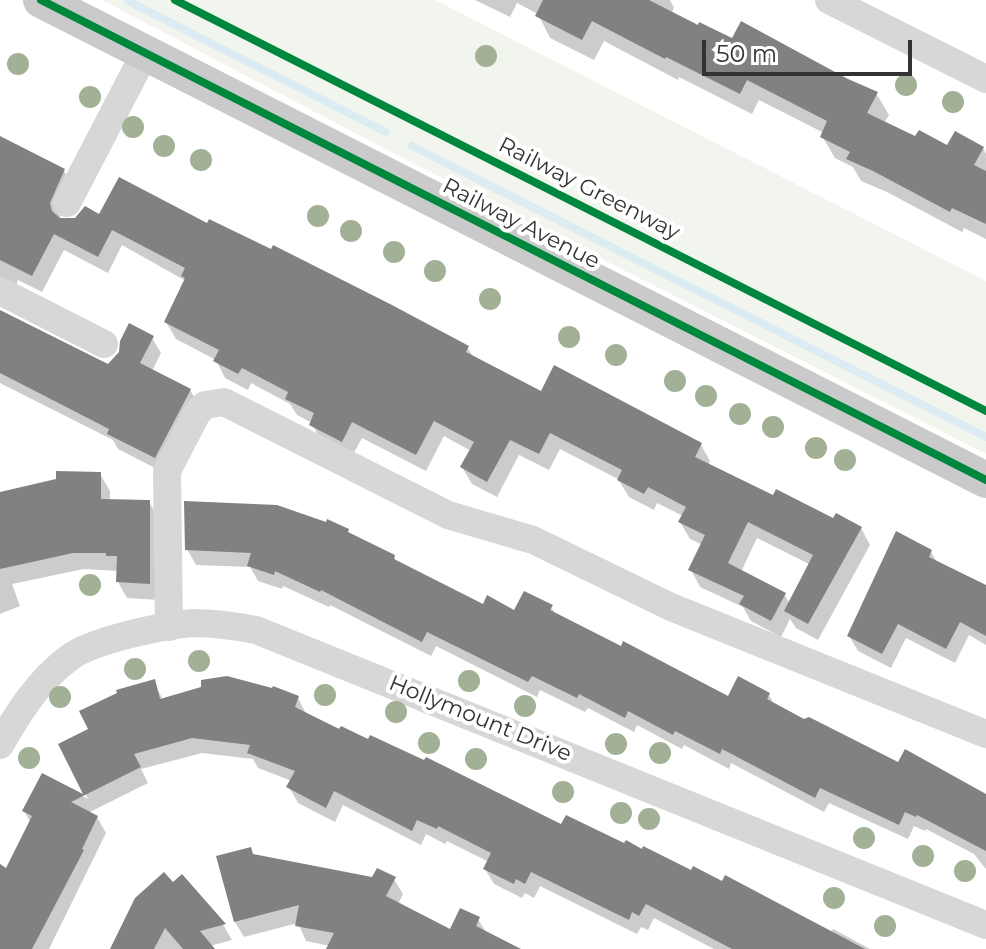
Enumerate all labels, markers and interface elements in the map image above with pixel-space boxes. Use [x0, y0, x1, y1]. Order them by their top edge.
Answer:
scale bar [706, 24, 916, 74]
text: 50 m [716, 39, 777, 68]
street label: Railway Greenway [494, 132, 684, 246]
street label: Railway Avenue [438, 173, 604, 275]
street label: Hollymount Drive [385, 670, 575, 768]

